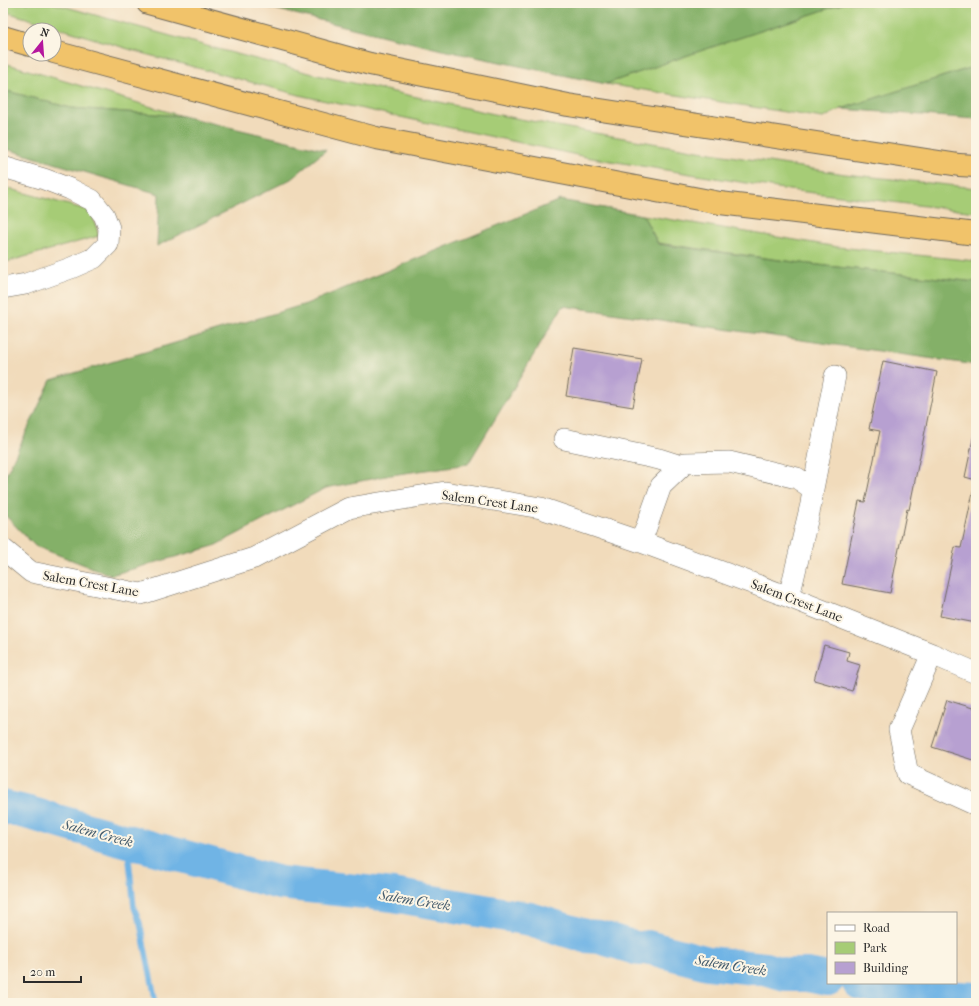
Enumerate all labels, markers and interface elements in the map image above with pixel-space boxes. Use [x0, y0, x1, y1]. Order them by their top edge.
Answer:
north arrow [22, 22, 62, 62]
text: N [39, 25, 51, 41]
street label: Salem Crest Lane [441, 487, 539, 516]
street label: Salem Crest Lane [42, 568, 140, 599]
street label: Salem Crest Lane [749, 576, 845, 625]
water label: Salem Creek [60, 816, 135, 851]
water label: Salem Creek [377, 886, 452, 915]
legend [827, 912, 957, 984]
text: Road [863, 921, 890, 935]
text: Park [863, 941, 888, 955]
water label: Salem Creek [693, 951, 768, 980]
scale bar [24, 958, 81, 984]
text: Building [863, 961, 908, 975]
text: 20 m [30, 965, 55, 979]

